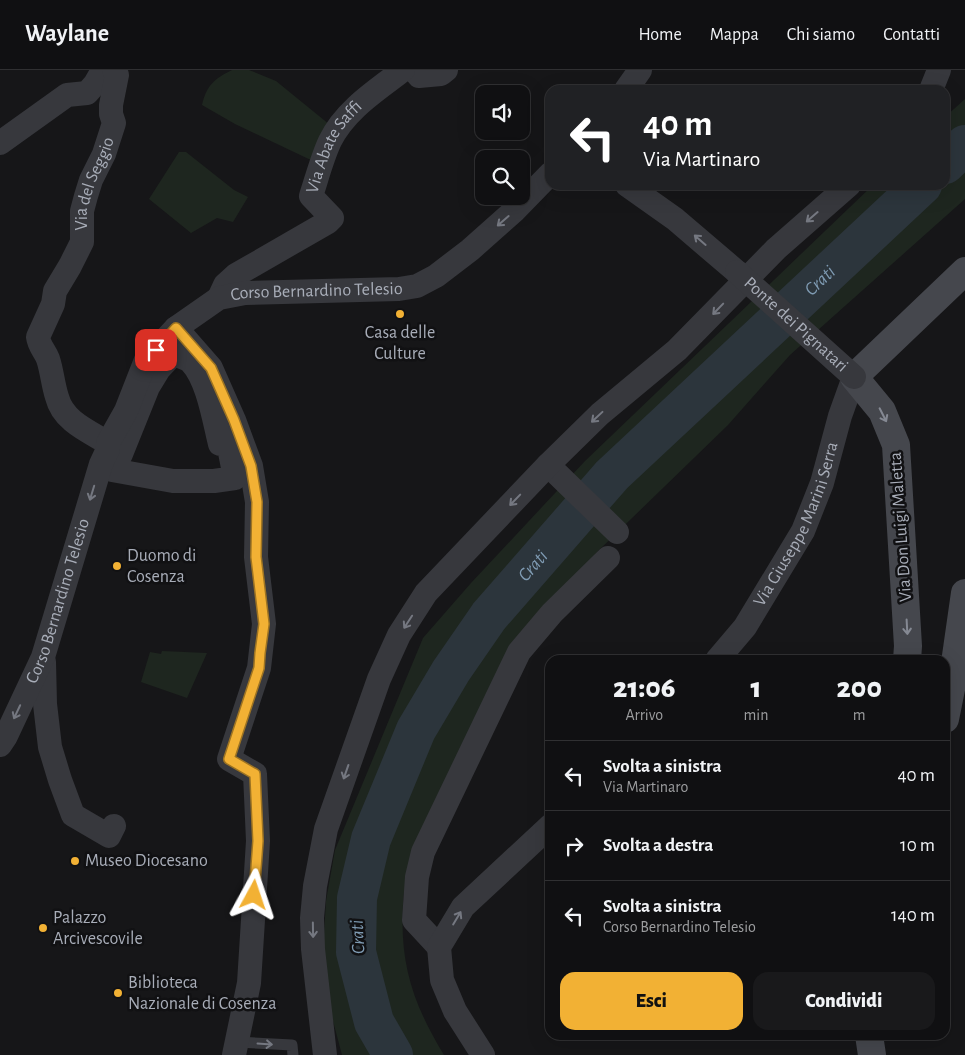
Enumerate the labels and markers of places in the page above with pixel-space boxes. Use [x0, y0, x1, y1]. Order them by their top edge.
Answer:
marker: Casa delle Culture [394, 308, 406, 320]
place label: Casa delle Culture [365, 324, 435, 363]
pin [135, 329, 177, 371]
place label: Duomo di Cosenza [127, 547, 196, 586]
marker: Duomo di Cosenza [111, 560, 123, 572]
place label: Museo Diocesano [85, 852, 208, 870]
marker: Museo Diocesano [69, 855, 81, 867]
place label: Palazzo Arcivescovile [53, 909, 143, 948]
marker: Palazzo Arcivescovile [37, 922, 49, 934]
place label: Biblioteca Nazionale di Cosenza [128, 974, 276, 1013]
marker: Biblioteca Nazionale di Cosenza [112, 987, 124, 999]

